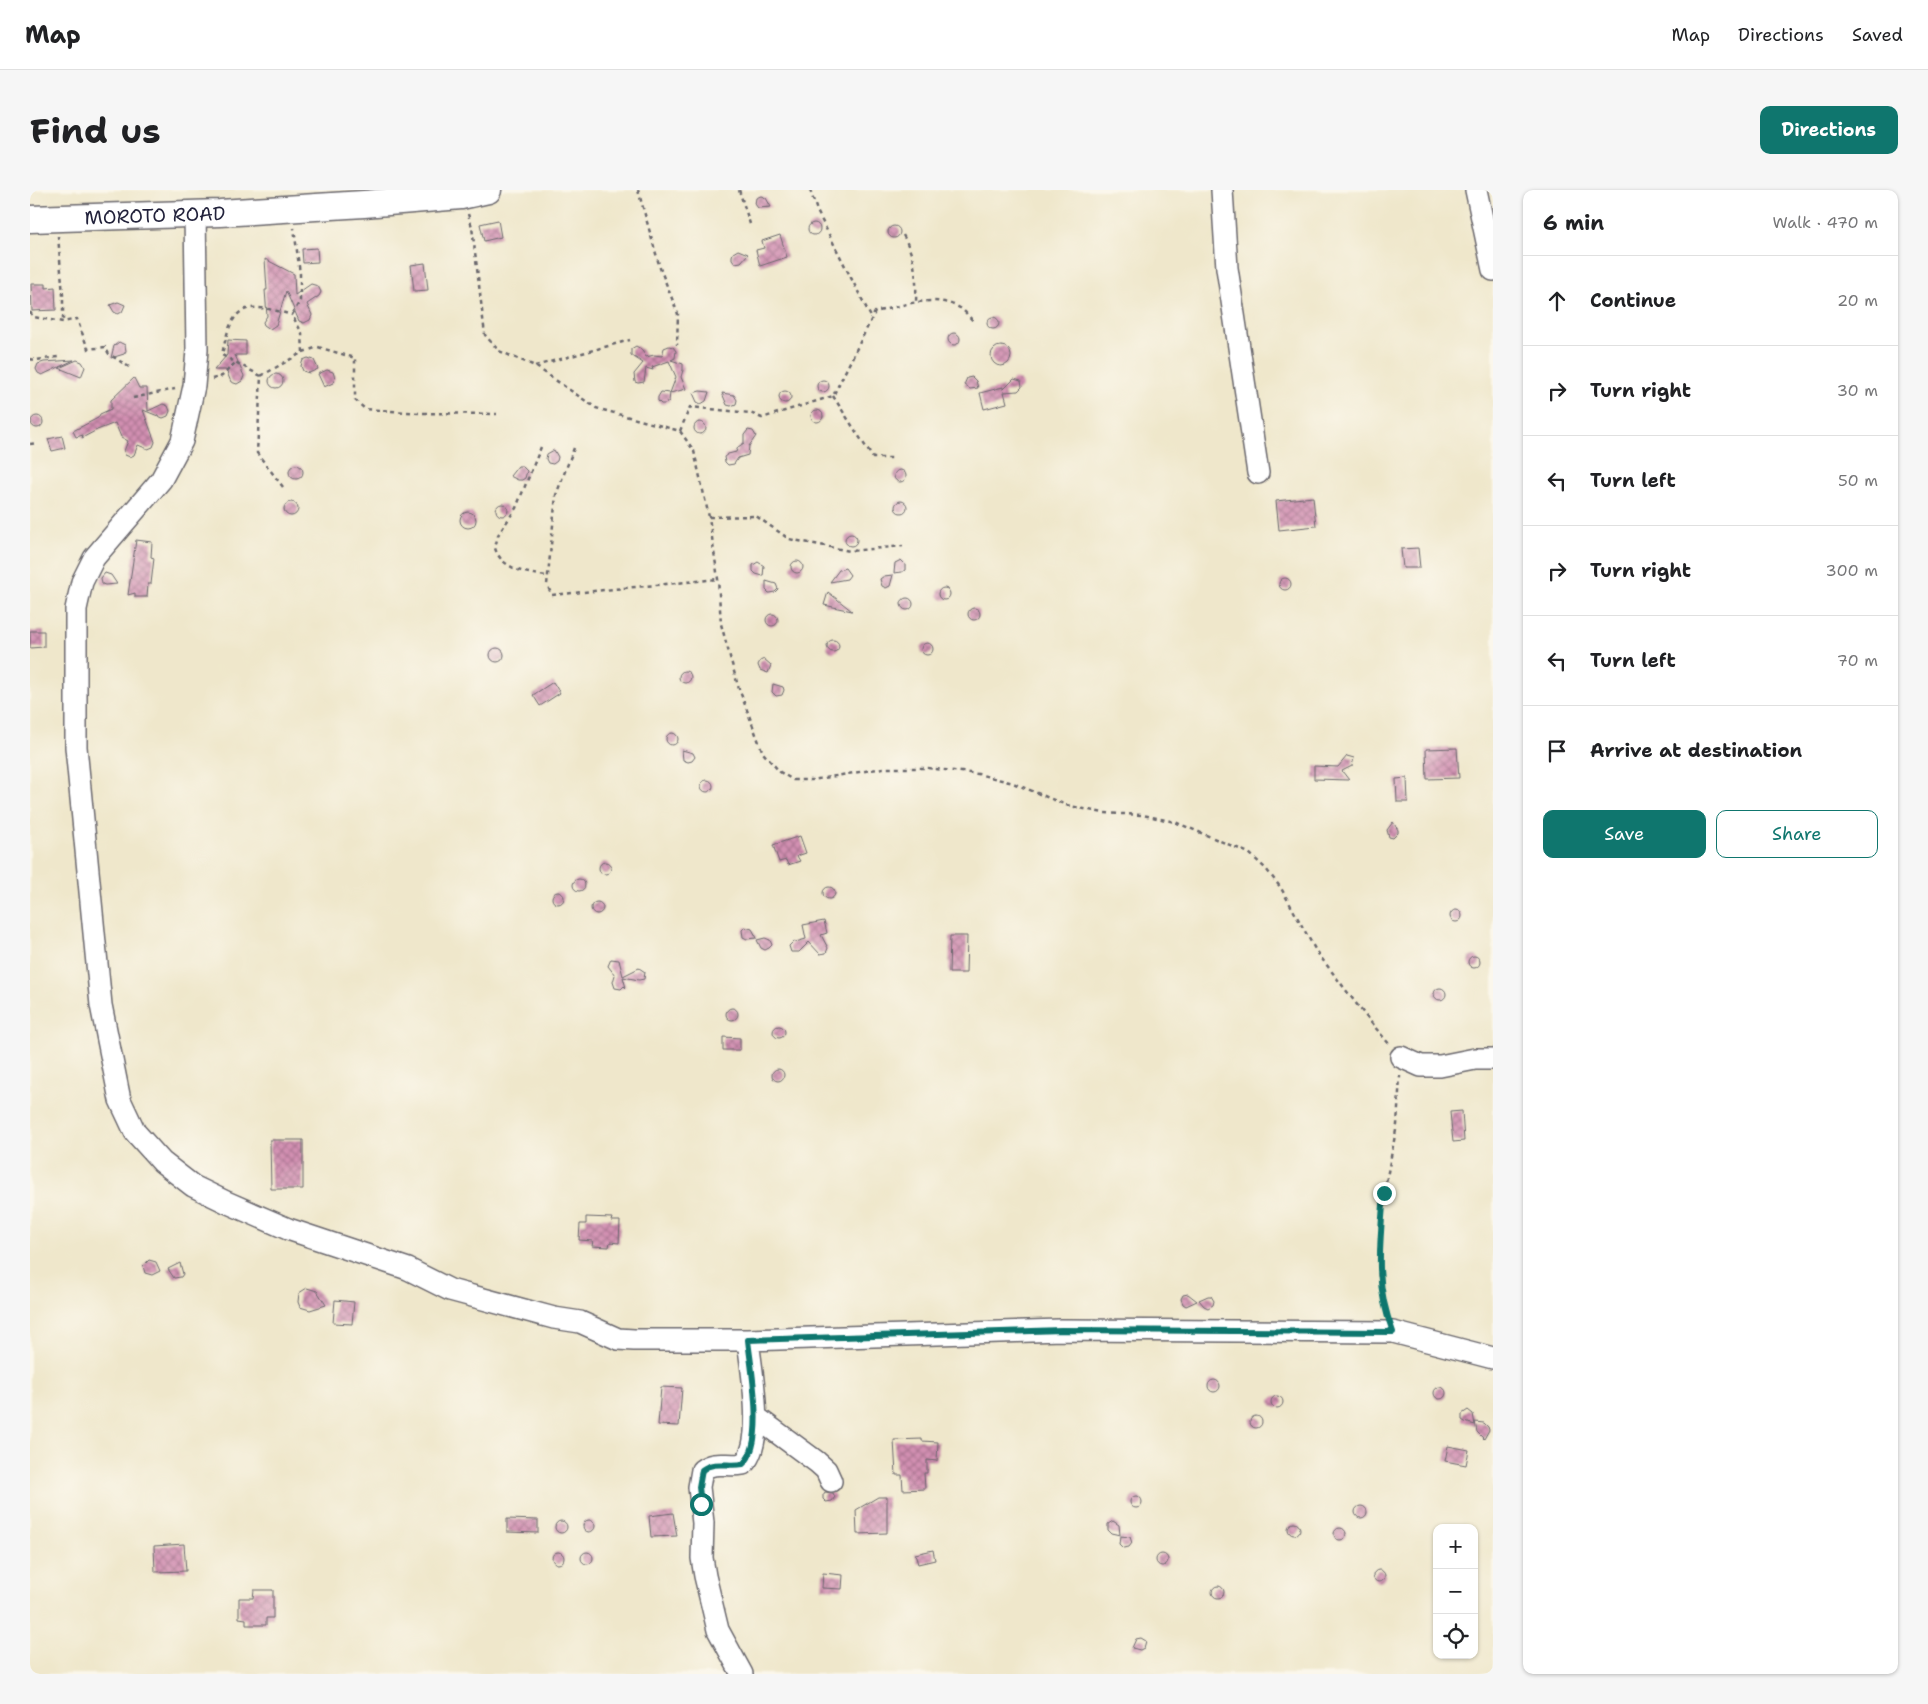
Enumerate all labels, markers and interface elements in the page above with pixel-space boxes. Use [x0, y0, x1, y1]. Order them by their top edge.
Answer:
text: Map [25, 19, 81, 51]
text: Map [1672, 23, 1710, 47]
text: Directions [1738, 23, 1824, 47]
text: Saved [1852, 23, 1903, 47]
button: Directions [1760, 106, 1898, 154]
text: Find us [30, 107, 161, 154]
street label: MOROTO ROAD [84, 201, 226, 230]
text: 6 min [1543, 209, 1604, 237]
text: Walk · 470 m [1773, 212, 1878, 233]
icon: ahead [1543, 287, 1571, 315]
text: Continue [1590, 288, 1676, 313]
text: 20 m [1837, 290, 1878, 311]
icon: right [1543, 377, 1571, 405]
text: Turn right [1590, 378, 1691, 403]
text: 30 m [1837, 380, 1878, 401]
icon: left [1543, 467, 1571, 495]
text: Turn left [1590, 468, 1676, 493]
text: 50 m [1838, 470, 1878, 491]
icon: right [1543, 557, 1571, 585]
text: Turn right [1590, 558, 1691, 583]
text: 300 m [1826, 560, 1878, 581]
icon: left [1543, 647, 1571, 675]
text: Turn left [1590, 648, 1676, 673]
text: 70 m [1837, 650, 1878, 671]
icon: arrive [1543, 737, 1571, 765]
text: Arrive at destination [1590, 738, 1802, 763]
button: Save [1543, 810, 1706, 858]
button: Share [1716, 810, 1878, 858]
route end [1373, 1182, 1396, 1205]
route start [690, 1493, 713, 1516]
map controls [1433, 1524, 1478, 1659]
button: + [1433, 1524, 1478, 1569]
button: − [1433, 1569, 1478, 1614]
button: locate [1433, 1614, 1478, 1659]

